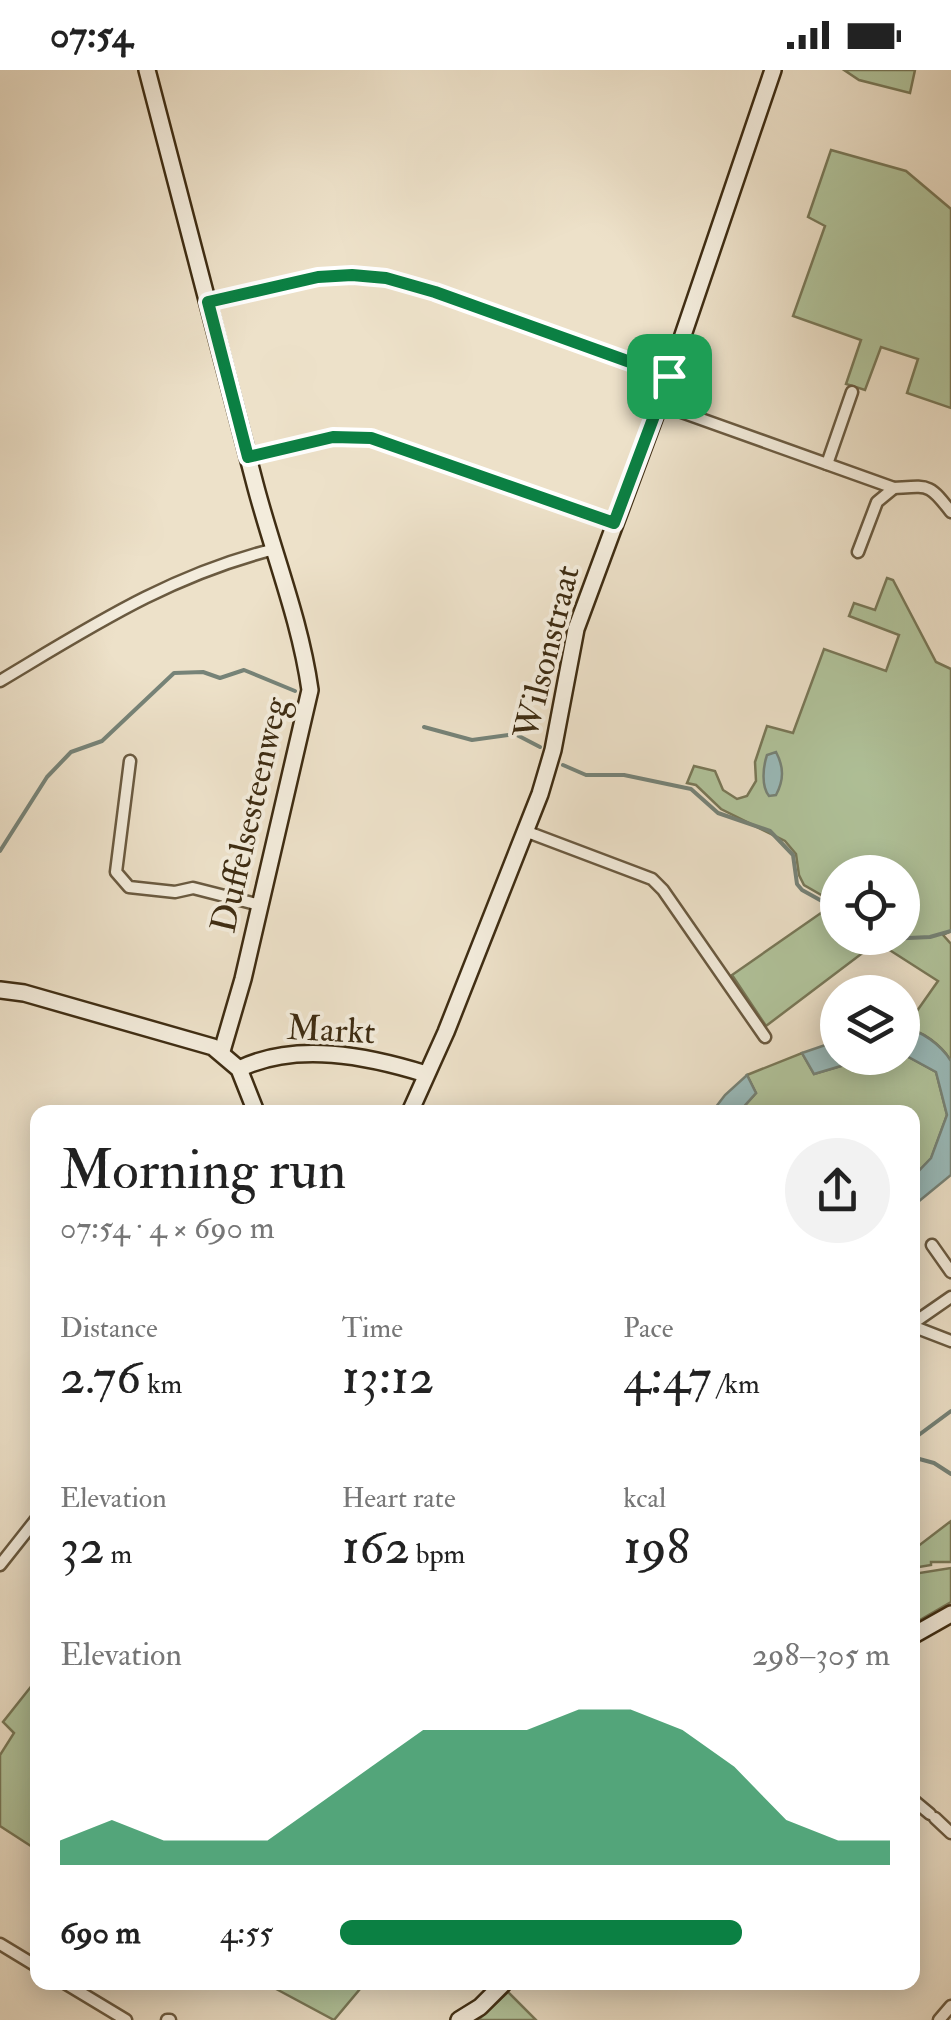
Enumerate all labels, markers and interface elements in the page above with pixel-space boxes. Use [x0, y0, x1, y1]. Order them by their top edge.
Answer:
text: 07:54 [50, 11, 133, 59]
pin [627, 334, 712, 419]
icon: arrive [642, 349, 697, 404]
street label: Wilsonstraat [504, 561, 590, 744]
street label: Duffelsesteenweg [202, 692, 299, 937]
map controls [820, 855, 920, 1075]
button: locate [820, 855, 920, 955]
button: layers [820, 975, 920, 1075]
street label: Markt [286, 1006, 376, 1054]
text: Morning run [60, 1136, 346, 1205]
button: share [785, 1138, 890, 1243]
text: 07:54 · 4 × 690 m [60, 1208, 275, 1248]
text: Distance [60, 1311, 158, 1346]
text: Time [342, 1311, 403, 1346]
text: Pace [623, 1311, 674, 1346]
text: 2.76 [60, 1346, 141, 1409]
text: 13:12 [342, 1346, 434, 1409]
text: 4:47 [623, 1346, 711, 1409]
text: km [141, 1367, 182, 1402]
text: /km [711, 1367, 760, 1402]
text: Elevation [60, 1481, 167, 1516]
text: Heart rate [342, 1481, 456, 1516]
text: kcal [623, 1481, 666, 1516]
text: 32 [60, 1516, 105, 1579]
text: 162 [342, 1516, 410, 1579]
text: 198 [623, 1516, 690, 1579]
text: m [105, 1537, 132, 1572]
text: bpm [410, 1537, 465, 1572]
text: Elevation [60, 1635, 182, 1675]
text: 298–305 m [752, 1635, 890, 1675]
text: 690 m [60, 1913, 140, 1953]
text: 4:55 [220, 1913, 273, 1953]

